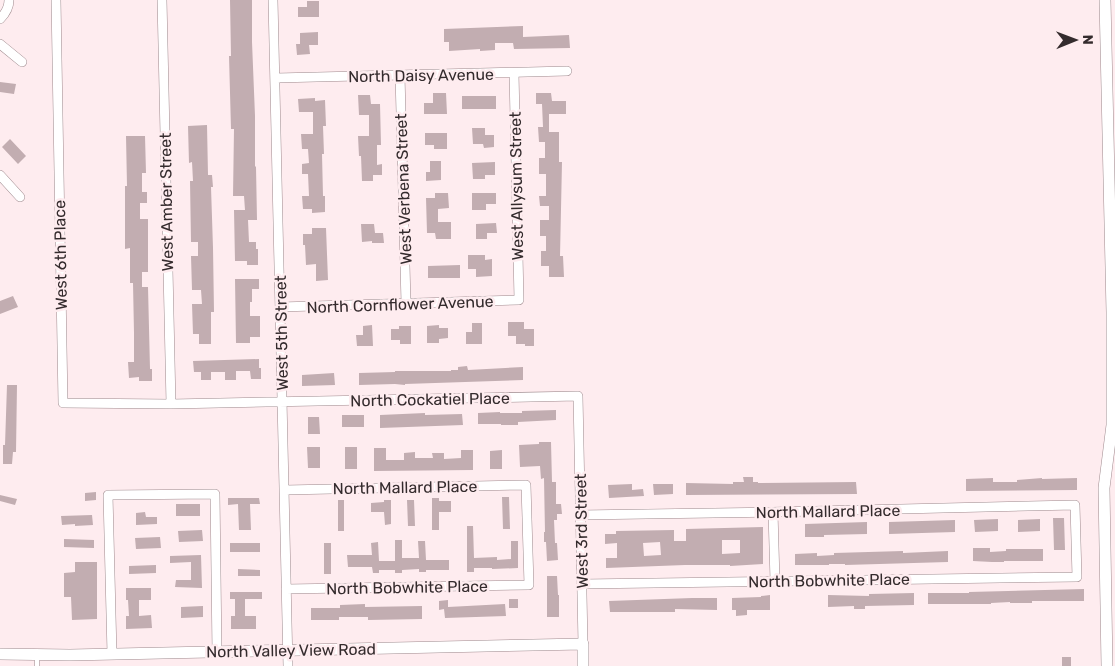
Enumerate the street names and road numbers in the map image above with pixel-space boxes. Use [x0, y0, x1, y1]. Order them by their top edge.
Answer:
street label: North Daisy Avenue [348, 65, 494, 86]
street label: West Allysum Street [506, 112, 527, 260]
street label: West Verbena Street [391, 113, 416, 265]
street label: West Amber Street [156, 133, 177, 271]
street label: West 6th Place [50, 200, 71, 310]
street label: West 5th Street [271, 275, 292, 391]
street label: North Cornflower Avenue [306, 292, 494, 317]
street label: North Cockatiel Place [350, 389, 510, 410]
street label: West 3rd Street [571, 473, 592, 589]
street label: North Mallard Place [333, 477, 477, 498]
street label: North Mallard Place [756, 501, 900, 522]
street label: North Bobwhite Place [748, 570, 910, 591]
street label: North Bobwhite Place [326, 577, 488, 598]
street label: North Valley View Road [206, 640, 376, 661]

